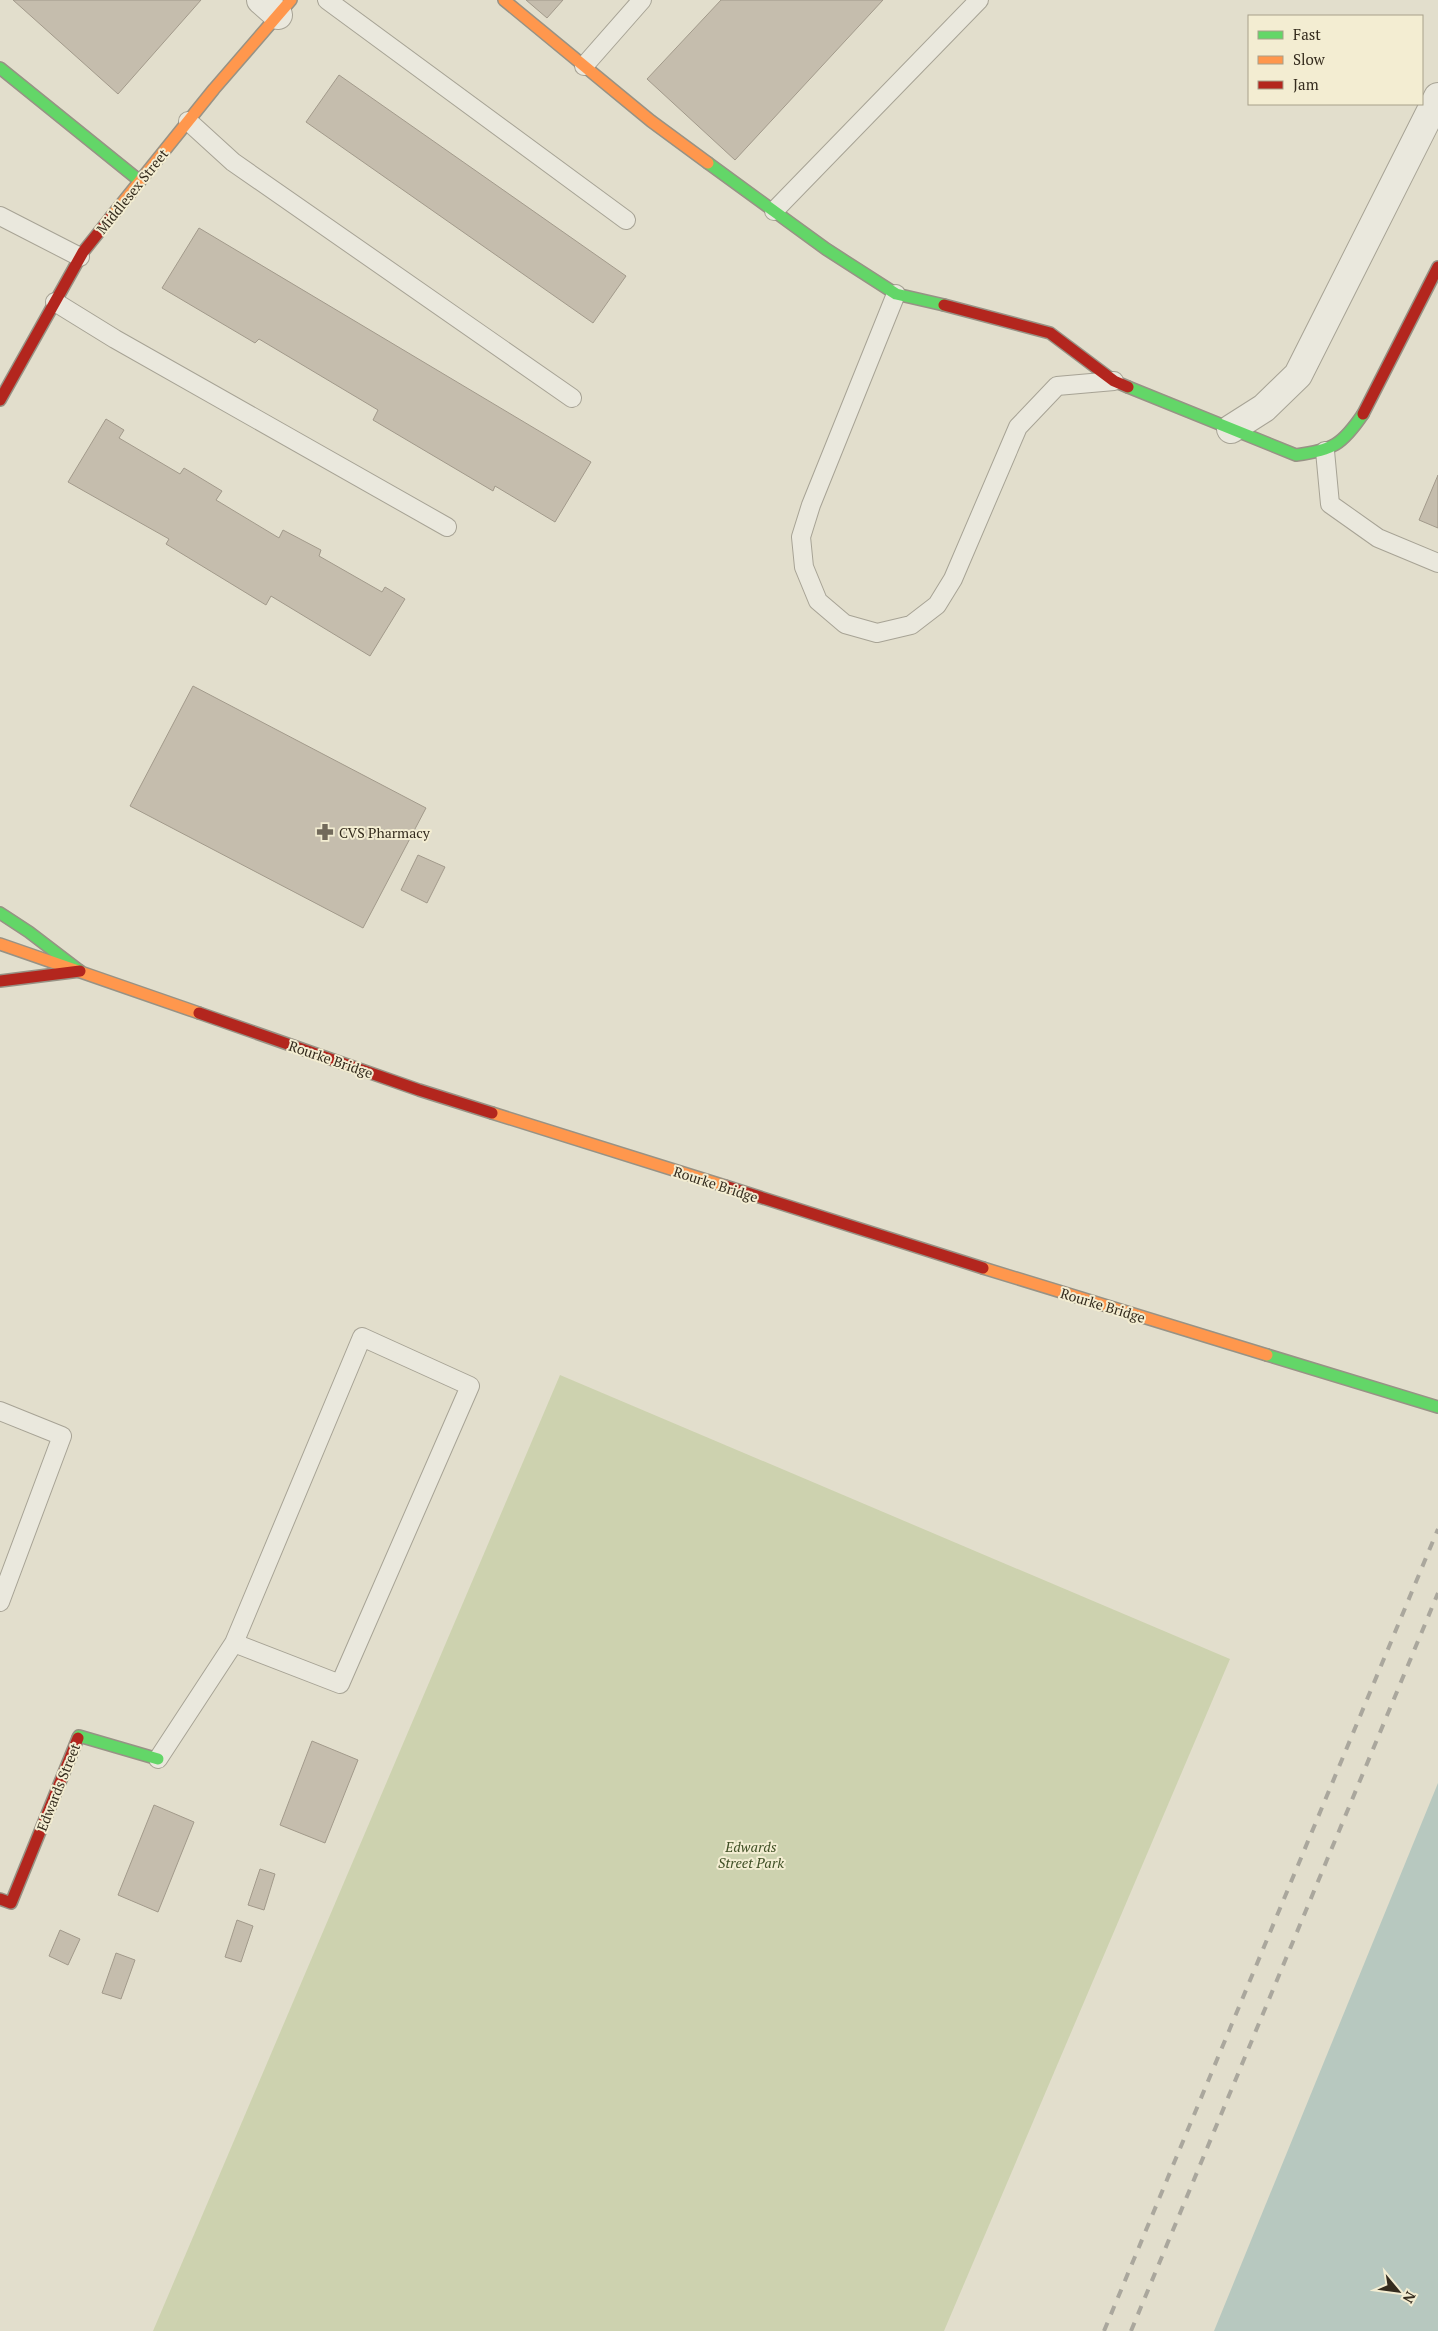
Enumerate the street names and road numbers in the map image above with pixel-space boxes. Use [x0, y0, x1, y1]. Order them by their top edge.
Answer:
street label: Middlesex Street [92, 144, 173, 237]
street label: Rourke Bridge [286, 1036, 376, 1082]
street label: Rourke Bridge [671, 1161, 761, 1207]
street label: Rourke Bridge [1058, 1283, 1148, 1327]
street label: Edwards Street [32, 1740, 85, 1834]

